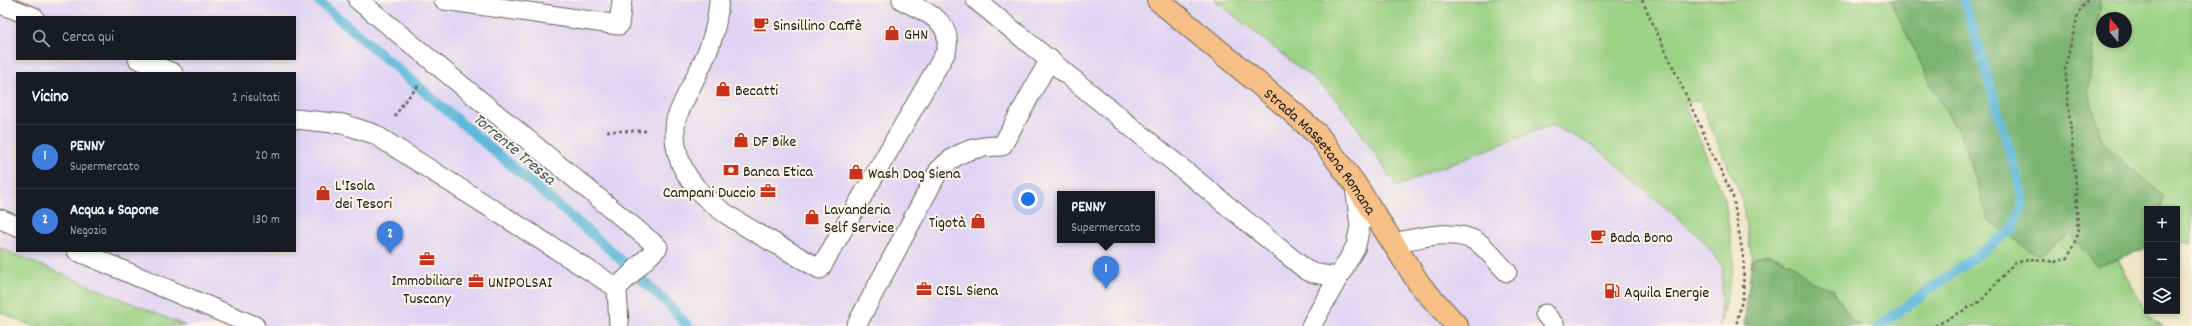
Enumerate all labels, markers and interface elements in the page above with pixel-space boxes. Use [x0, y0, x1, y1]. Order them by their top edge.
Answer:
north arrow [2096, 12, 2132, 48]
cafe icon: Sinsillino Caffè [752, 15, 770, 33]
place label: Sinsillino Caffè [773, 15, 862, 38]
search box [16, 16, 296, 60]
shop icon: GHN [883, 24, 901, 42]
place label: GHN [904, 24, 928, 47]
icon: search [30, 27, 52, 49]
text: Cerca qui [62, 27, 114, 49]
shop icon: Becatti [714, 80, 732, 98]
place label: Becatti [735, 80, 778, 103]
street label: Strada Massetana Romana [1258, 84, 1381, 220]
text: Vicino [32, 86, 69, 110]
text: 2 risultati [232, 89, 280, 108]
water label: Torrente Tressa [467, 109, 560, 193]
shop icon: DF Bike [732, 131, 750, 149]
place label: DF Bike [753, 131, 796, 154]
text: PENNY [70, 136, 104, 158]
text: 1 [44, 147, 46, 166]
text: 20 m [255, 147, 280, 166]
text: Supermercato [70, 158, 139, 177]
bank icon: Banca Etica [722, 161, 740, 179]
place label: Banca Etica [743, 161, 814, 184]
shop icon: Wash Dog Siena [847, 163, 865, 181]
place label: Wash Dog Siena [868, 163, 961, 186]
place label: L'Isola dei Tesori [335, 175, 392, 216]
place label: Campani Duccio [663, 182, 756, 205]
office icon: Campani Duccio [759, 182, 777, 200]
shop icon: L'Isola dei Tesori [314, 184, 332, 202]
your location [1018, 189, 1038, 209]
popup [1057, 191, 1155, 243]
text: PENNY [1071, 197, 1105, 219]
place label: Lavanderia Self Service [824, 199, 894, 240]
text: Acqua & Sapone [70, 200, 159, 222]
map controls [2144, 206, 2180, 314]
button: + [2144, 206, 2180, 242]
shop icon: Lavanderia Self Service [803, 208, 821, 226]
text: 2 [42, 211, 48, 230]
text: 130 m [252, 211, 280, 230]
place label: Tigotà [929, 212, 966, 235]
shop icon: Tigotà [969, 212, 987, 230]
text: Supermercato [1071, 219, 1141, 238]
pin: 2 [377, 221, 403, 254]
text: Negozio [70, 222, 107, 241]
cafe icon: Bada Bono [1589, 227, 1607, 245]
place label: Bada Bono [1610, 227, 1673, 250]
button: − [2144, 242, 2180, 278]
office icon: Immobiliare Tuscany [418, 250, 436, 268]
pin: 1 [1093, 256, 1119, 289]
place label: Immobiliare Tuscany [391, 270, 463, 311]
office icon: UNIPOLSAI [467, 272, 485, 290]
place label: UNIPOLSAI [488, 272, 552, 295]
button: layers [2144, 278, 2180, 314]
office icon: CISL Siena [915, 280, 933, 298]
place label: CISL Siena [936, 280, 999, 303]
fuel station icon: Aquila Energie [1603, 282, 1621, 300]
place label: Aquila Energie [1624, 282, 1709, 305]

